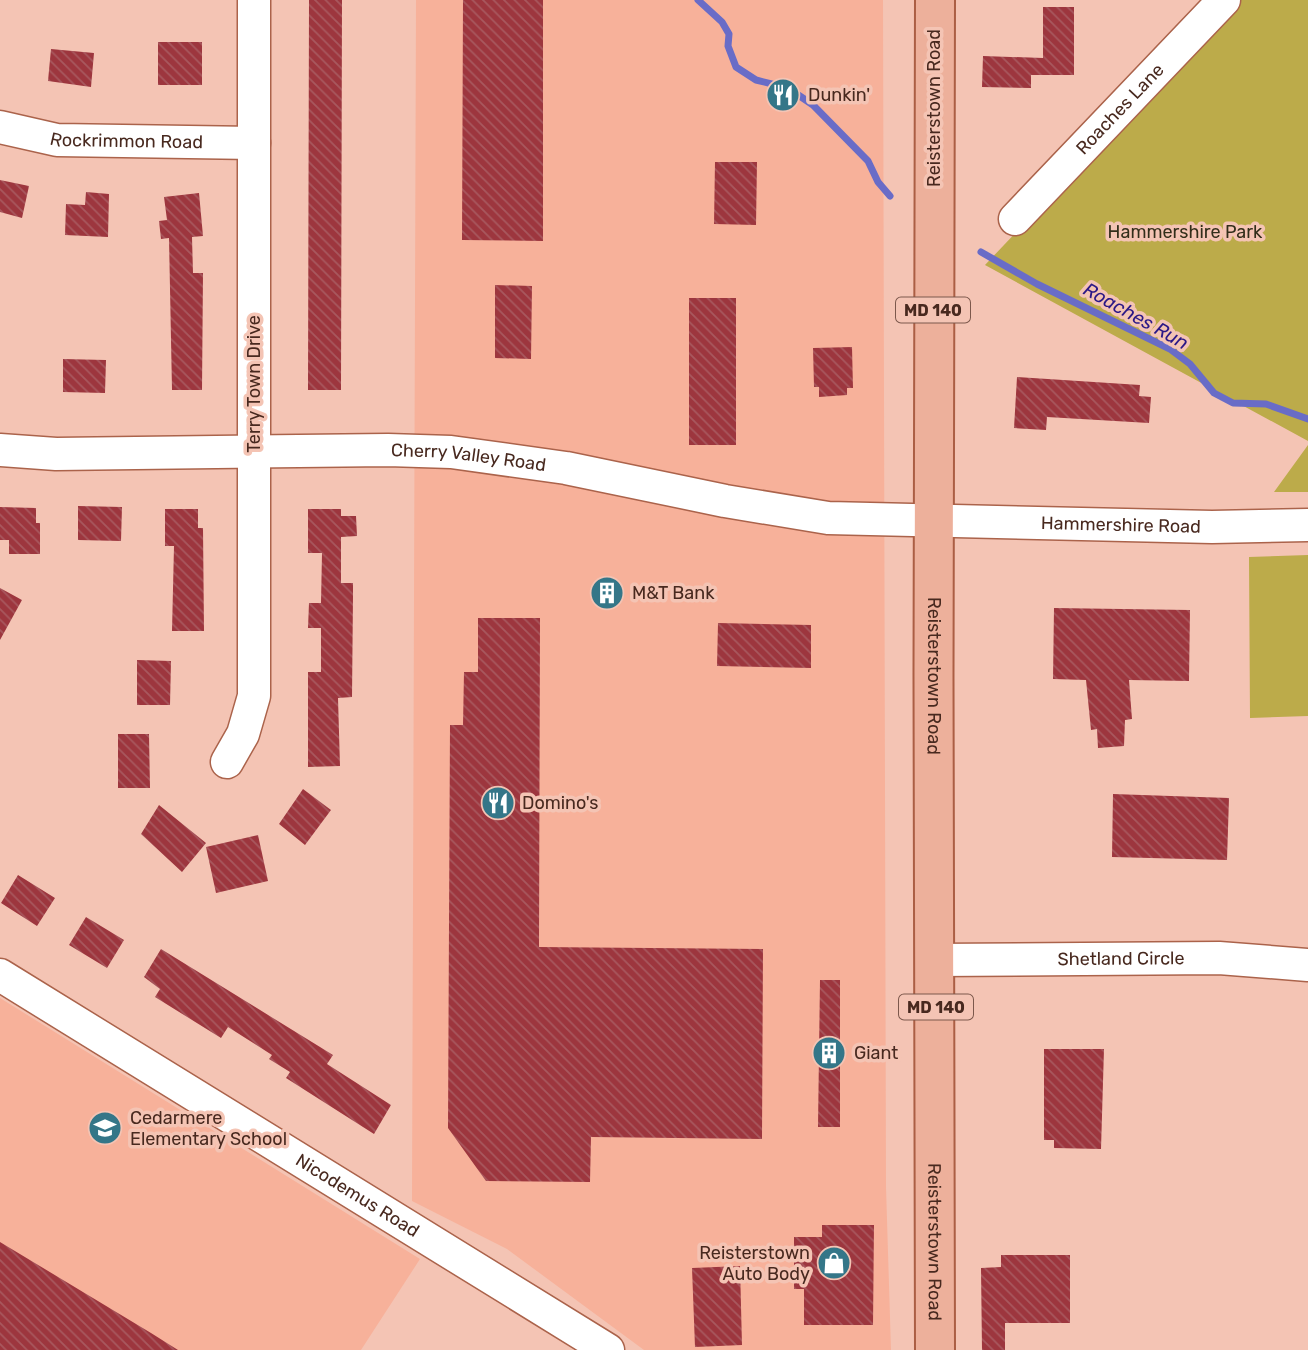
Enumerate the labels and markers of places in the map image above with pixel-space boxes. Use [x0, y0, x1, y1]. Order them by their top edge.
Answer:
restaurant icon: Dunkin' [764, 76, 802, 114]
place label: Dunkin' [808, 84, 870, 106]
building icon: M&T Bank [588, 574, 626, 612]
place label: M&T Bank [632, 582, 715, 604]
restaurant icon: Domino's [479, 784, 517, 822]
place label: Domino's [522, 792, 599, 814]
building icon: Giant [810, 1034, 848, 1072]
place label: Giant [854, 1042, 898, 1064]
place label: Cedarmere Elementary School [130, 1107, 287, 1150]
school or university icon: Cedarmere Elementary School [86, 1109, 124, 1147]
place label: Reisterstown Auto Body [699, 1242, 810, 1285]
shop icon: Reisterstown Auto Body [815, 1244, 853, 1282]

